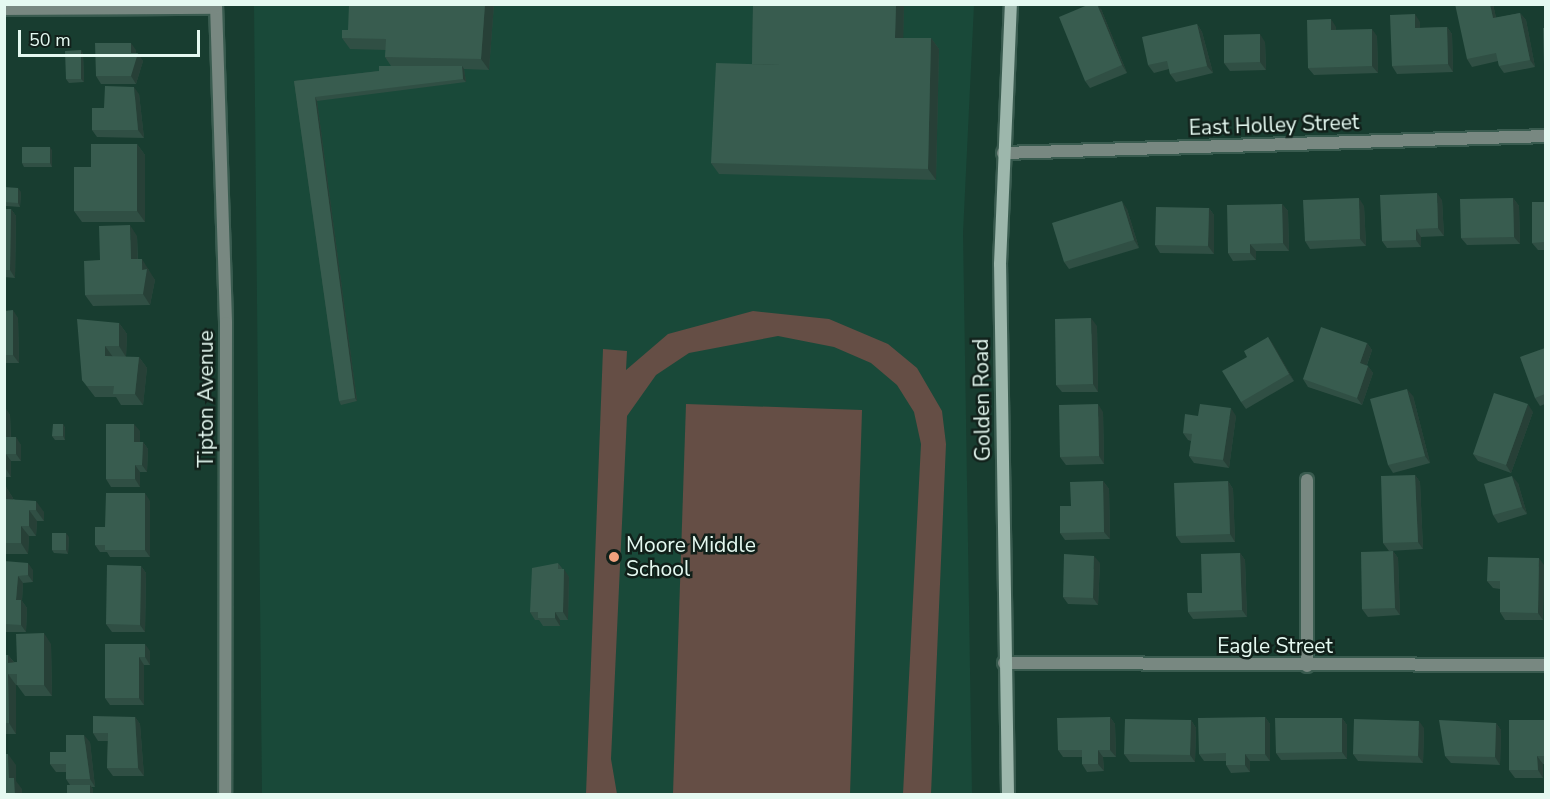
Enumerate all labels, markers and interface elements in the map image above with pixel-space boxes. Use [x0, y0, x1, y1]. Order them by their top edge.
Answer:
scale bar [21, 18, 202, 56]
text: 50 m [29, 28, 71, 52]
street label: East Holley Street [1188, 109, 1360, 141]
street label: Tipton Avenue [193, 330, 219, 468]
street label: Golden Road [968, 338, 996, 462]
place label: Moore Middle School [626, 532, 756, 582]
marker: Moore Middle School [607, 550, 621, 564]
street label: Eagle Street [1217, 633, 1333, 659]

